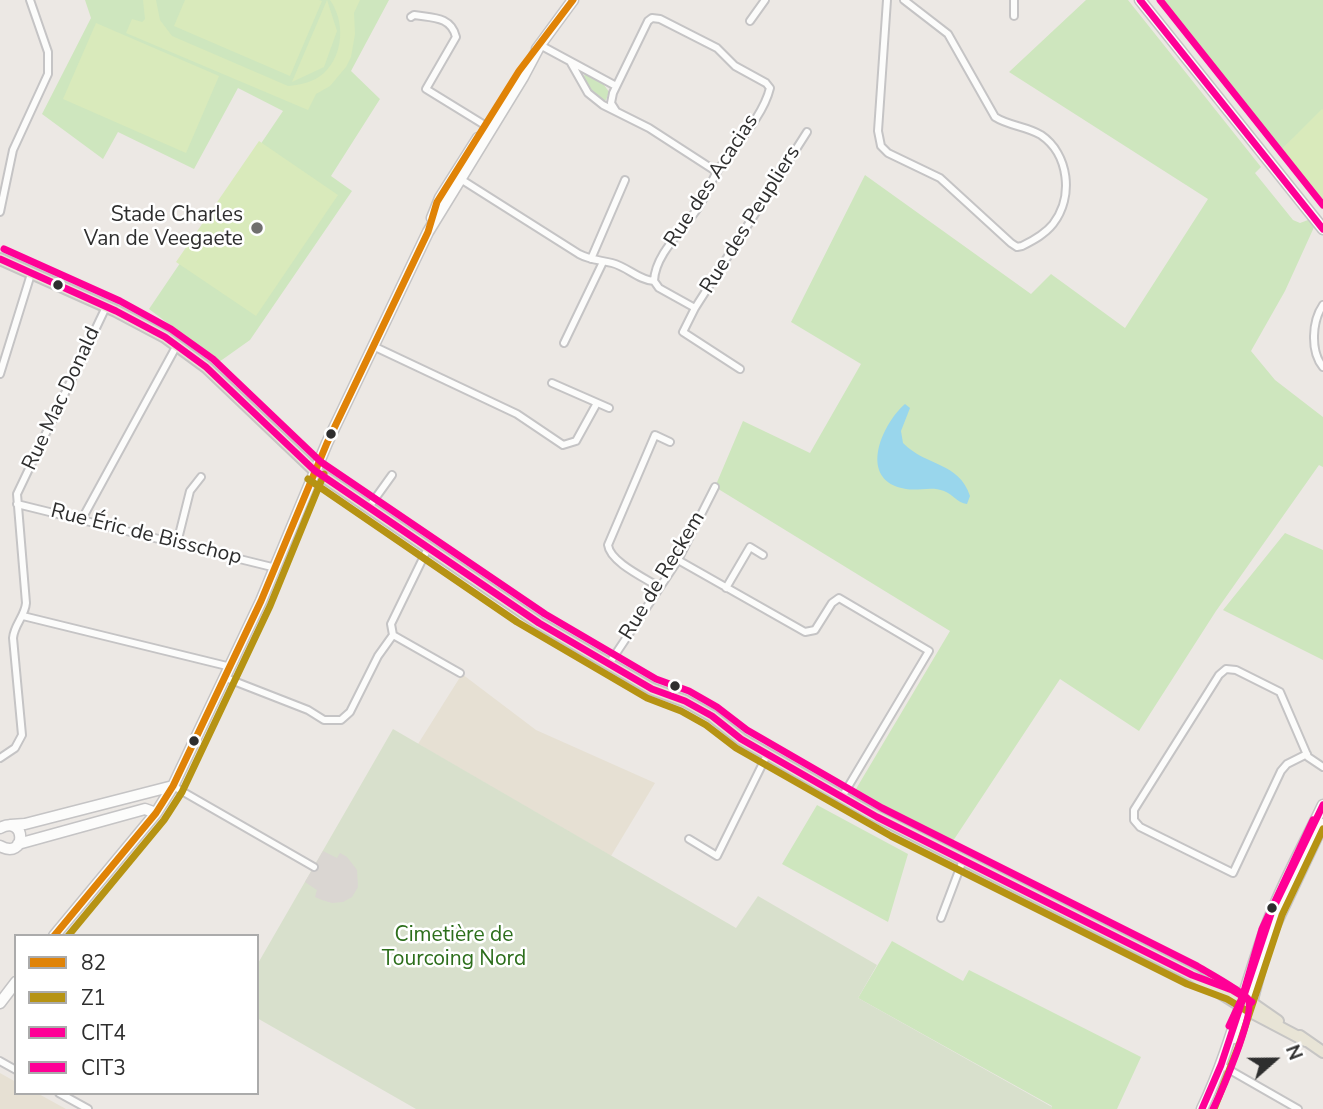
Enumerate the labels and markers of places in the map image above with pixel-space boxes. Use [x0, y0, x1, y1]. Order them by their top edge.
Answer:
place label: Stade Charles Van de Veegaete [84, 203, 243, 253]
marker: Stade Charles Van de Veegaete [249, 220, 265, 236]
unlabelled marker [51, 278, 65, 292]
unlabelled marker [324, 427, 338, 441]
unlabelled marker [668, 679, 682, 693]
unlabelled marker [187, 734, 201, 748]
unlabelled marker [1265, 901, 1279, 915]

